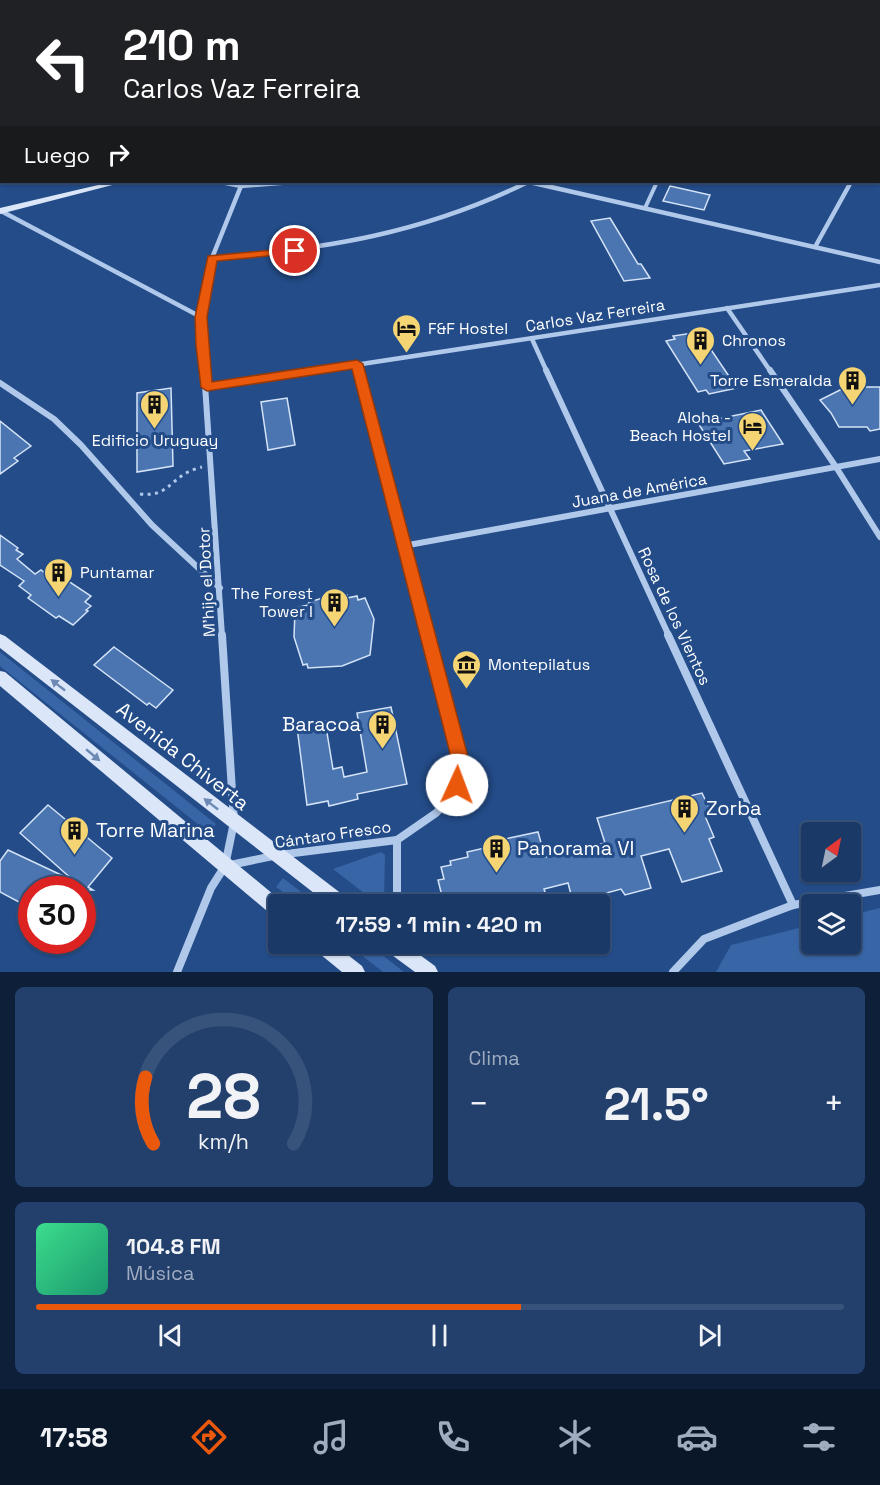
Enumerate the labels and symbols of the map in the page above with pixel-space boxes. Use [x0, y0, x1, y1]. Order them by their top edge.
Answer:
pin [269, 225, 320, 276]
street label: Carlos Vaz Ferreira [524, 294, 666, 337]
hotel icon: F&F Hostel [391, 312, 423, 354]
place label: F&F Hostel [428, 318, 508, 339]
building icon: Chronos [685, 324, 717, 366]
place label: Chronos [722, 330, 786, 351]
building icon: Torre Esmeralda [837, 364, 869, 406]
place label: Torre Esmeralda [710, 370, 832, 391]
building icon: Edificio Uruguay [139, 388, 171, 430]
place label: Aloha - Beach Hostel [629, 407, 731, 446]
hotel icon: Aloha - Beach Hostel [736, 410, 768, 452]
place label: Edificio Uruguay [92, 430, 218, 451]
street label: Juana de América [570, 468, 708, 513]
street label: M'hijo el Dotor [193, 526, 220, 638]
street label: Rosa de los Vientos [633, 544, 716, 689]
building icon: Puntamar [43, 556, 75, 598]
place label: Puntamar [80, 562, 155, 583]
place label: The Forest Tower I [231, 583, 313, 622]
building icon: The Forest Tower I [318, 586, 350, 628]
museum icon: Montepilatus [451, 648, 483, 690]
place label: Montepilatus [488, 654, 590, 675]
one-way arrow [50, 679, 65, 691]
street label: Avenida Chiverta [111, 696, 255, 816]
building icon: Baracoa [366, 708, 398, 750]
place label: Baracoa [282, 711, 361, 737]
one-way arrow [85, 748, 100, 761]
position arrow [425, 753, 489, 817]
building icon: Zorba [669, 792, 701, 834]
place label: Zorba [706, 795, 762, 821]
one-way arrow [204, 799, 219, 811]
building icon: Torre Marina [59, 814, 91, 856]
street label: Cántaro Fresco [274, 816, 392, 853]
place label: Torre Marina [96, 817, 215, 843]
north arrow [801, 822, 861, 882]
building icon: Panorama VI [480, 832, 512, 874]
place label: Panorama VI [517, 835, 634, 861]
speed limit sign: 30 [18, 876, 96, 954]

